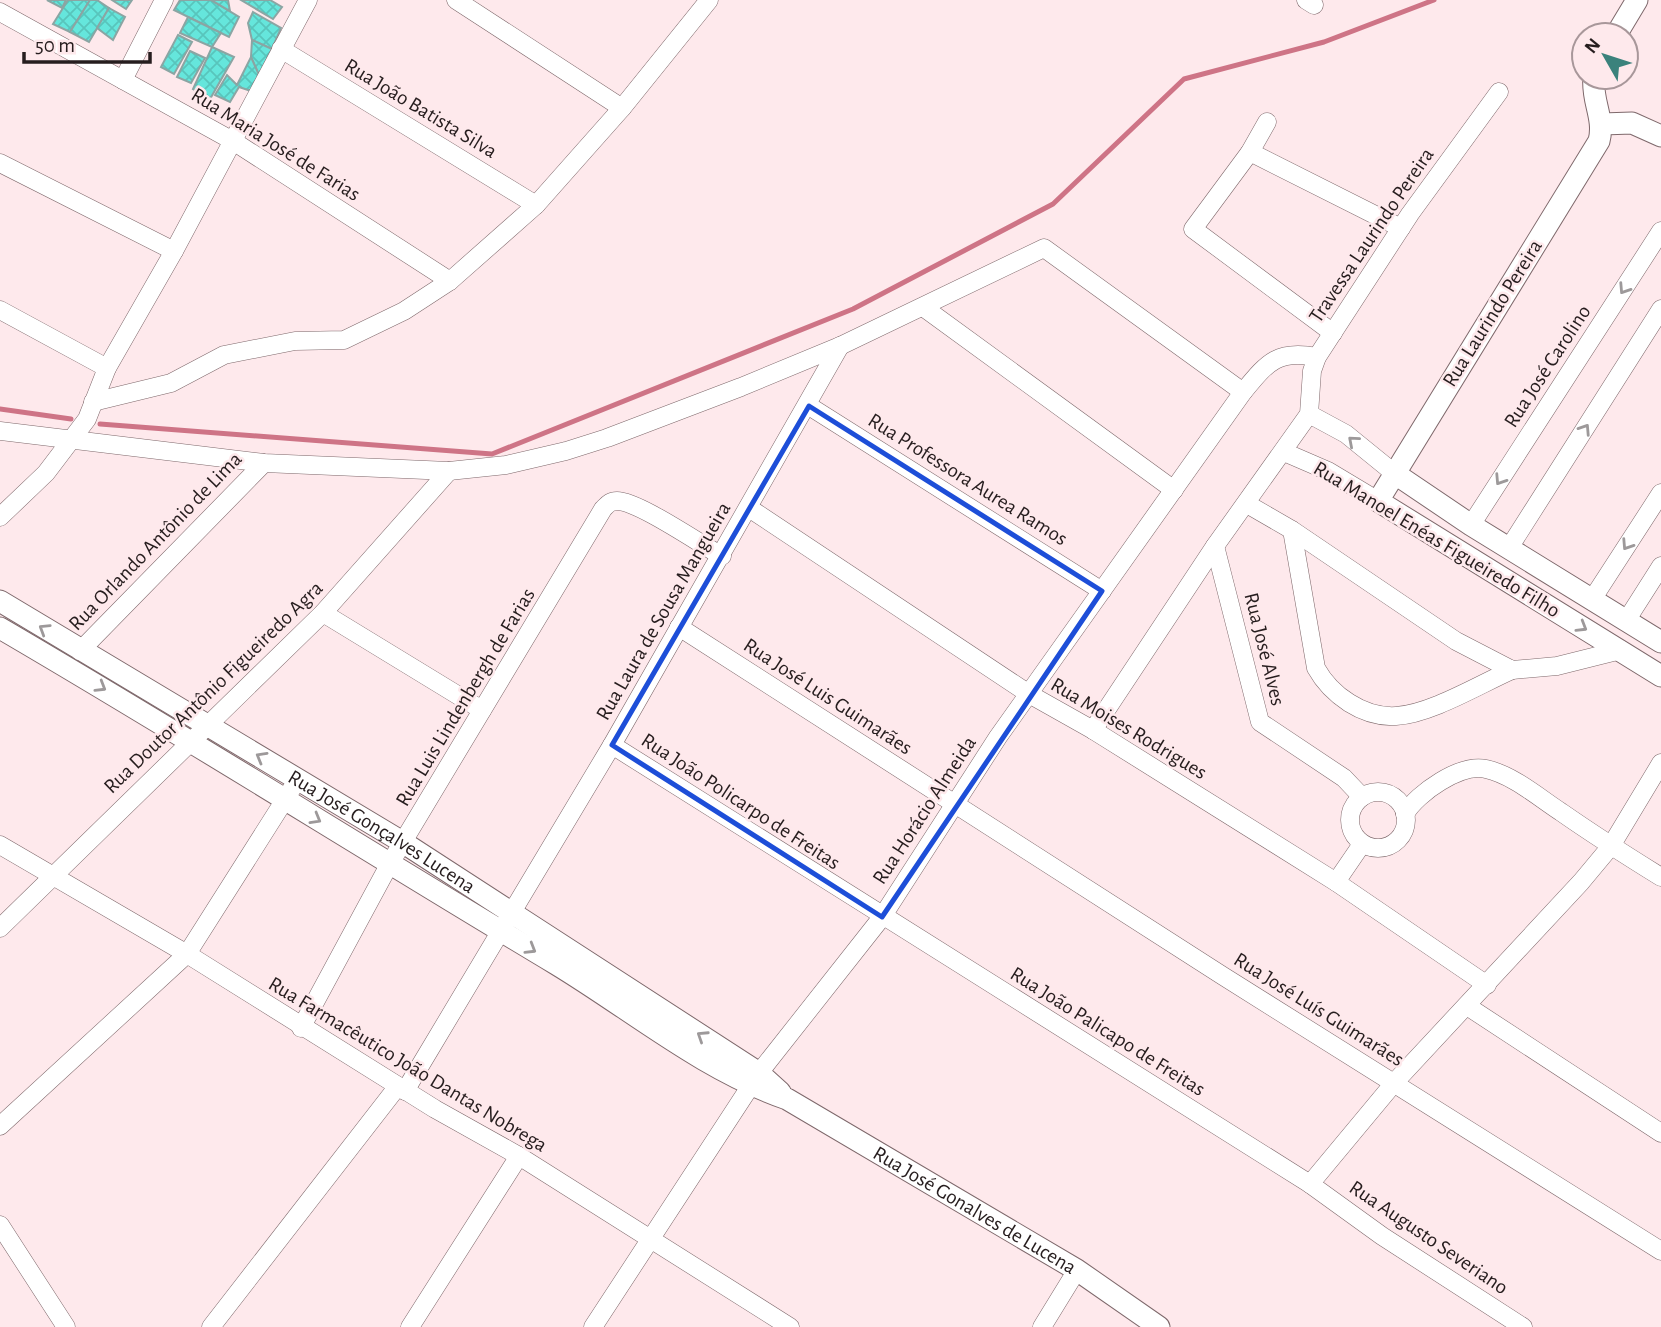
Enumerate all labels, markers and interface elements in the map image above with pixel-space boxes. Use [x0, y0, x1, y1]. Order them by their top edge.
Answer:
scale bar [24, 21, 150, 65]
north arrow [1570, 21, 1640, 91]
text: 50 m [35, 35, 75, 56]
text: N [1581, 35, 1604, 57]
street label: Rua João Batista Silva [341, 55, 501, 162]
street label: Rua Maria José de Farias [188, 84, 364, 205]
street label: Travessa Laurindo Pereira [1305, 144, 1438, 326]
street label: Rua Laurindo Pereira [1439, 236, 1546, 390]
one-way arrow [1619, 281, 1632, 294]
street label: Rua José Carolino [1500, 301, 1595, 431]
street label: Rua Professora Aurea Ramos [864, 409, 1071, 550]
one-way arrow [1576, 423, 1589, 436]
one-way arrow [1349, 437, 1362, 449]
street label: Rua Orlando Antônio de Lima [65, 448, 246, 635]
street label: Rua Manoel Enéas Figueiredo Filho [1310, 457, 1564, 621]
one-way arrow [1496, 472, 1509, 485]
street label: Rua Laura de Sousa Mangueira [592, 498, 735, 724]
one-way arrow [1622, 538, 1635, 551]
street label: Rua Doutor Antônio Figueiredo Agra [100, 577, 327, 797]
street label: Rua Luis Lindenbergh de Farias [392, 585, 539, 810]
street label: Rua José Alves [1240, 590, 1289, 708]
one-way arrow [1574, 618, 1587, 631]
one-way arrow [39, 624, 52, 637]
street label: Rua José Luis Guimarães [740, 634, 916, 759]
street label: Rua Moises Rodrigues [1047, 674, 1210, 783]
one-way arrow [93, 679, 106, 692]
street label: Rua João Policarpo de Freitas [638, 729, 844, 873]
street label: Rua Horácio Almeida [869, 732, 980, 888]
one-way arrow [256, 752, 269, 765]
street label: Rua José Gonçalves Lucena [284, 766, 479, 897]
one-way arrow [308, 811, 321, 824]
one-way arrow [524, 941, 537, 954]
street label: Rua José Luís Guimarães [1230, 949, 1407, 1070]
street label: Rua João Palicapo de Freitas [1007, 963, 1209, 1100]
street label: Rua Farmacêutico João Dantas Nobrega [265, 973, 551, 1156]
one-way arrow [697, 1031, 710, 1044]
street label: Rua José Gonalves de Lucena [869, 1142, 1080, 1278]
street label: Rua Augusto Severiano [1346, 1177, 1512, 1298]

